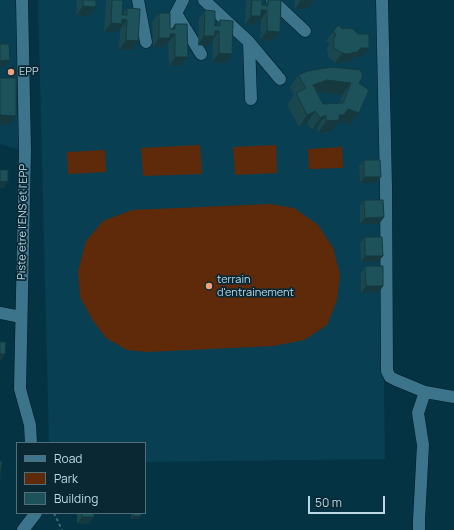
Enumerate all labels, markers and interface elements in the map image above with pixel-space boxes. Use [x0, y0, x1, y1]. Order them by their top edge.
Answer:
place label: EPP [19, 65, 39, 79]
marker: EPP [6, 67, 16, 77]
street label: Piste etre l'ENS et l'EPP [15, 164, 31, 280]
place label: terrain d'entrainement [217, 273, 294, 299]
marker: terrain d'entrainement [204, 281, 214, 291]
legend [16, 442, 146, 514]
text: Road [54, 450, 82, 467]
text: Park [54, 470, 78, 487]
scale bar [310, 488, 387, 514]
text: Building [54, 490, 98, 507]
text: 50 m [315, 494, 342, 511]

